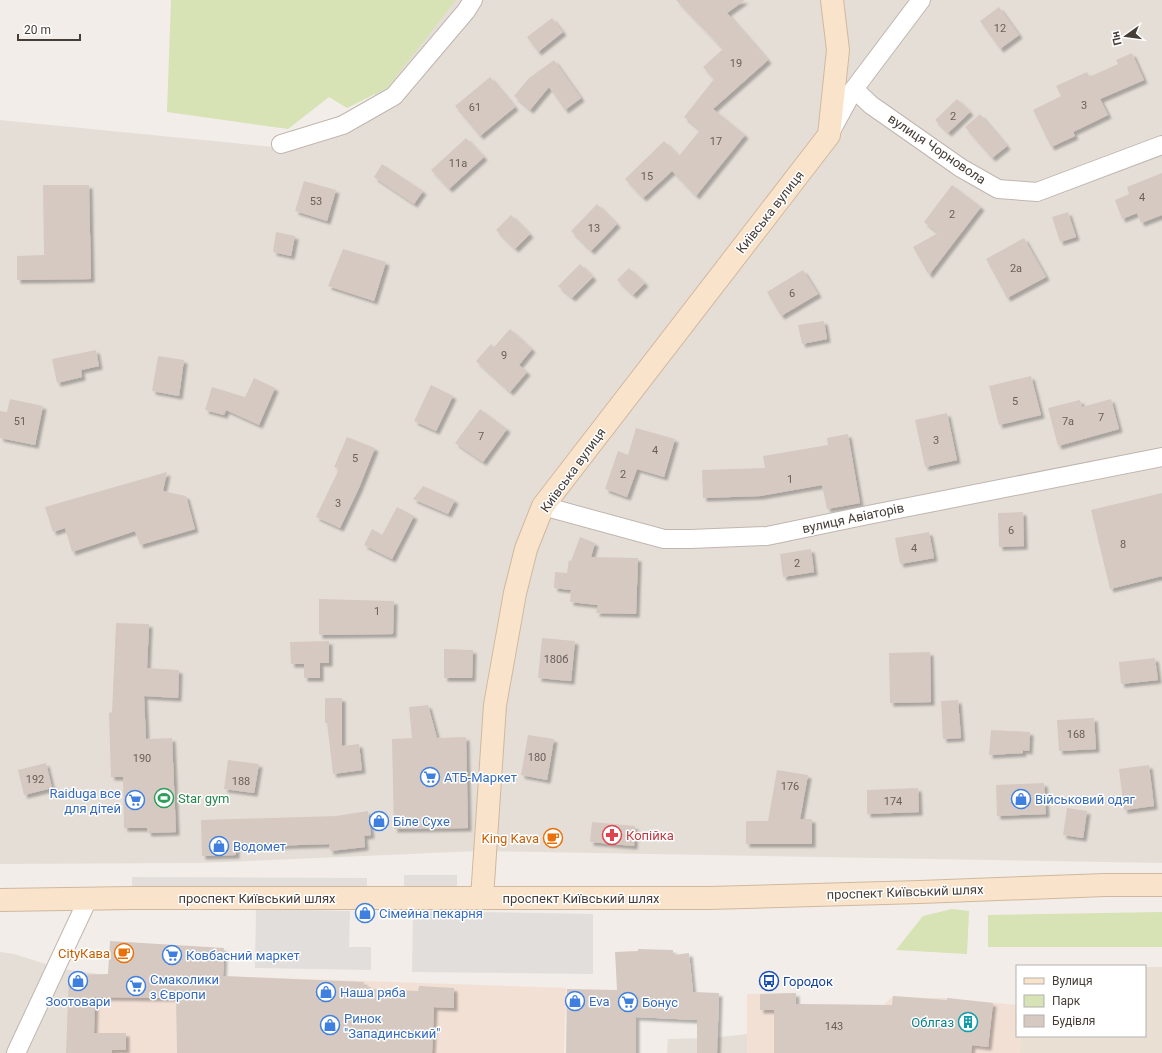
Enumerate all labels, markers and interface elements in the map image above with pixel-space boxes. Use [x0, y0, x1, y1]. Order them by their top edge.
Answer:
scale bar [18, 16, 80, 42]
north arrow [1106, 16, 1146, 56]
house number: 12 [994, 22, 1006, 35]
text: 20 m [24, 23, 51, 37]
text: Пн [1109, 30, 1125, 47]
house number: 19 [730, 57, 742, 70]
house number: 3 [1081, 99, 1087, 112]
house number: 61 [469, 101, 481, 114]
house number: 2 [950, 110, 956, 123]
street label: вулиця Чорновола [885, 111, 989, 187]
house number: 17 [710, 135, 722, 148]
house number: 11а [449, 157, 467, 170]
street label: Київська вулиця [733, 168, 807, 256]
house number: 15 [641, 170, 653, 183]
house number: 4 [1139, 191, 1145, 204]
house number: 53 [310, 195, 322, 208]
house number: 2 [949, 208, 955, 221]
house number: 13 [588, 222, 600, 235]
house number: 2а [1010, 262, 1022, 275]
house number: 6 [789, 287, 795, 300]
house number: 9 [501, 349, 507, 362]
house number: 5 [1012, 395, 1018, 408]
house number: 7 [1098, 411, 1104, 424]
house number: 51 [14, 415, 26, 428]
house number: 7а [1062, 415, 1074, 428]
street label: Київська вулиця [537, 425, 609, 515]
house number: 7 [478, 430, 484, 443]
house number: 3 [933, 434, 939, 447]
house number: 4 [652, 444, 658, 457]
house number: 5 [352, 452, 358, 465]
house number: 2 [620, 468, 626, 481]
house number: 1 [787, 473, 793, 486]
house number: 3 [335, 497, 341, 510]
street label: вулиця Авіаторів [801, 500, 905, 536]
house number: 6 [1008, 524, 1014, 537]
house number: 8 [1120, 538, 1126, 551]
house number: 4 [911, 542, 917, 555]
house number: 2 [794, 557, 800, 570]
house number: 1 [374, 605, 380, 618]
house number: 180б [544, 653, 568, 666]
house number: 168 [1067, 728, 1085, 741]
house number: 180 [528, 751, 546, 764]
house number: 190 [133, 752, 151, 765]
supermarket icon: АТБ-Маркет [419, 766, 441, 788]
place label: АТБ-Маркет [444, 770, 517, 785]
house number: 192 [26, 773, 44, 786]
house number: 188 [232, 775, 250, 788]
house number: 176 [781, 780, 799, 793]
place label: Raiduga все для дітей [50, 786, 121, 816]
sports icon: Star gym [153, 787, 175, 809]
shop icon: Військовий одяг [1010, 788, 1032, 810]
supermarket icon: Raiduga все для дітей [124, 789, 146, 811]
place label: Star gym [178, 791, 230, 806]
place label: Військовий одяг [1035, 792, 1136, 807]
house number: 174 [884, 795, 902, 808]
shop icon: Біле Сухе [368, 810, 390, 832]
place label: Біле Сухе [393, 814, 450, 829]
pharmacy icon: Копійка [601, 824, 623, 846]
cafe icon: King Kava [542, 827, 564, 849]
place label: Копійка [626, 828, 674, 843]
place label: King Kava [482, 831, 539, 846]
shop icon: Водомет [208, 835, 230, 857]
place label: Водомет [233, 839, 286, 854]
street label: проспект Київський шлях [826, 882, 984, 902]
street label: проспект Київський шлях [178, 891, 336, 906]
street label: проспект Київський шлях [502, 891, 660, 906]
shop icon: Сімейна пекарня [354, 902, 376, 924]
place label: Сімейна пекарня [379, 906, 483, 921]
cafe icon: CityКава [113, 942, 135, 964]
supermarket icon: Ковбасний маркет [161, 944, 183, 966]
place label: CityКава [58, 946, 110, 961]
place label: Ковбасний маркет [186, 948, 300, 963]
legend [1016, 965, 1146, 1037]
shop icon: Зоотовари [67, 970, 89, 992]
bus stop icon: Городок [758, 970, 780, 992]
place label: Смаколики з Європи [150, 972, 219, 1002]
place label: Городок [783, 974, 833, 989]
text: Вулиця [1052, 974, 1093, 988]
supermarket icon: Смаколики з Європи [125, 975, 147, 997]
shop icon: Наша ряба [315, 981, 337, 1003]
place label: Наша ряба [340, 985, 406, 1000]
shop icon: Eva [564, 990, 586, 1012]
supermarket icon: Бонус [617, 991, 639, 1013]
place label: Зоотовари [45, 994, 111, 1009]
place label: Eva [589, 994, 610, 1009]
text: Парк [1052, 994, 1081, 1008]
place label: Бонус [642, 995, 678, 1010]
place label: Ринок "Западинський" [344, 1011, 440, 1041]
building icon: Облгаз [957, 1011, 979, 1033]
shop icon: Ринок "Западинський" [319, 1014, 341, 1036]
text: Будівля [1052, 1014, 1095, 1028]
place label: Облгаз [911, 1015, 954, 1030]
house number: 143 [825, 1020, 843, 1033]

